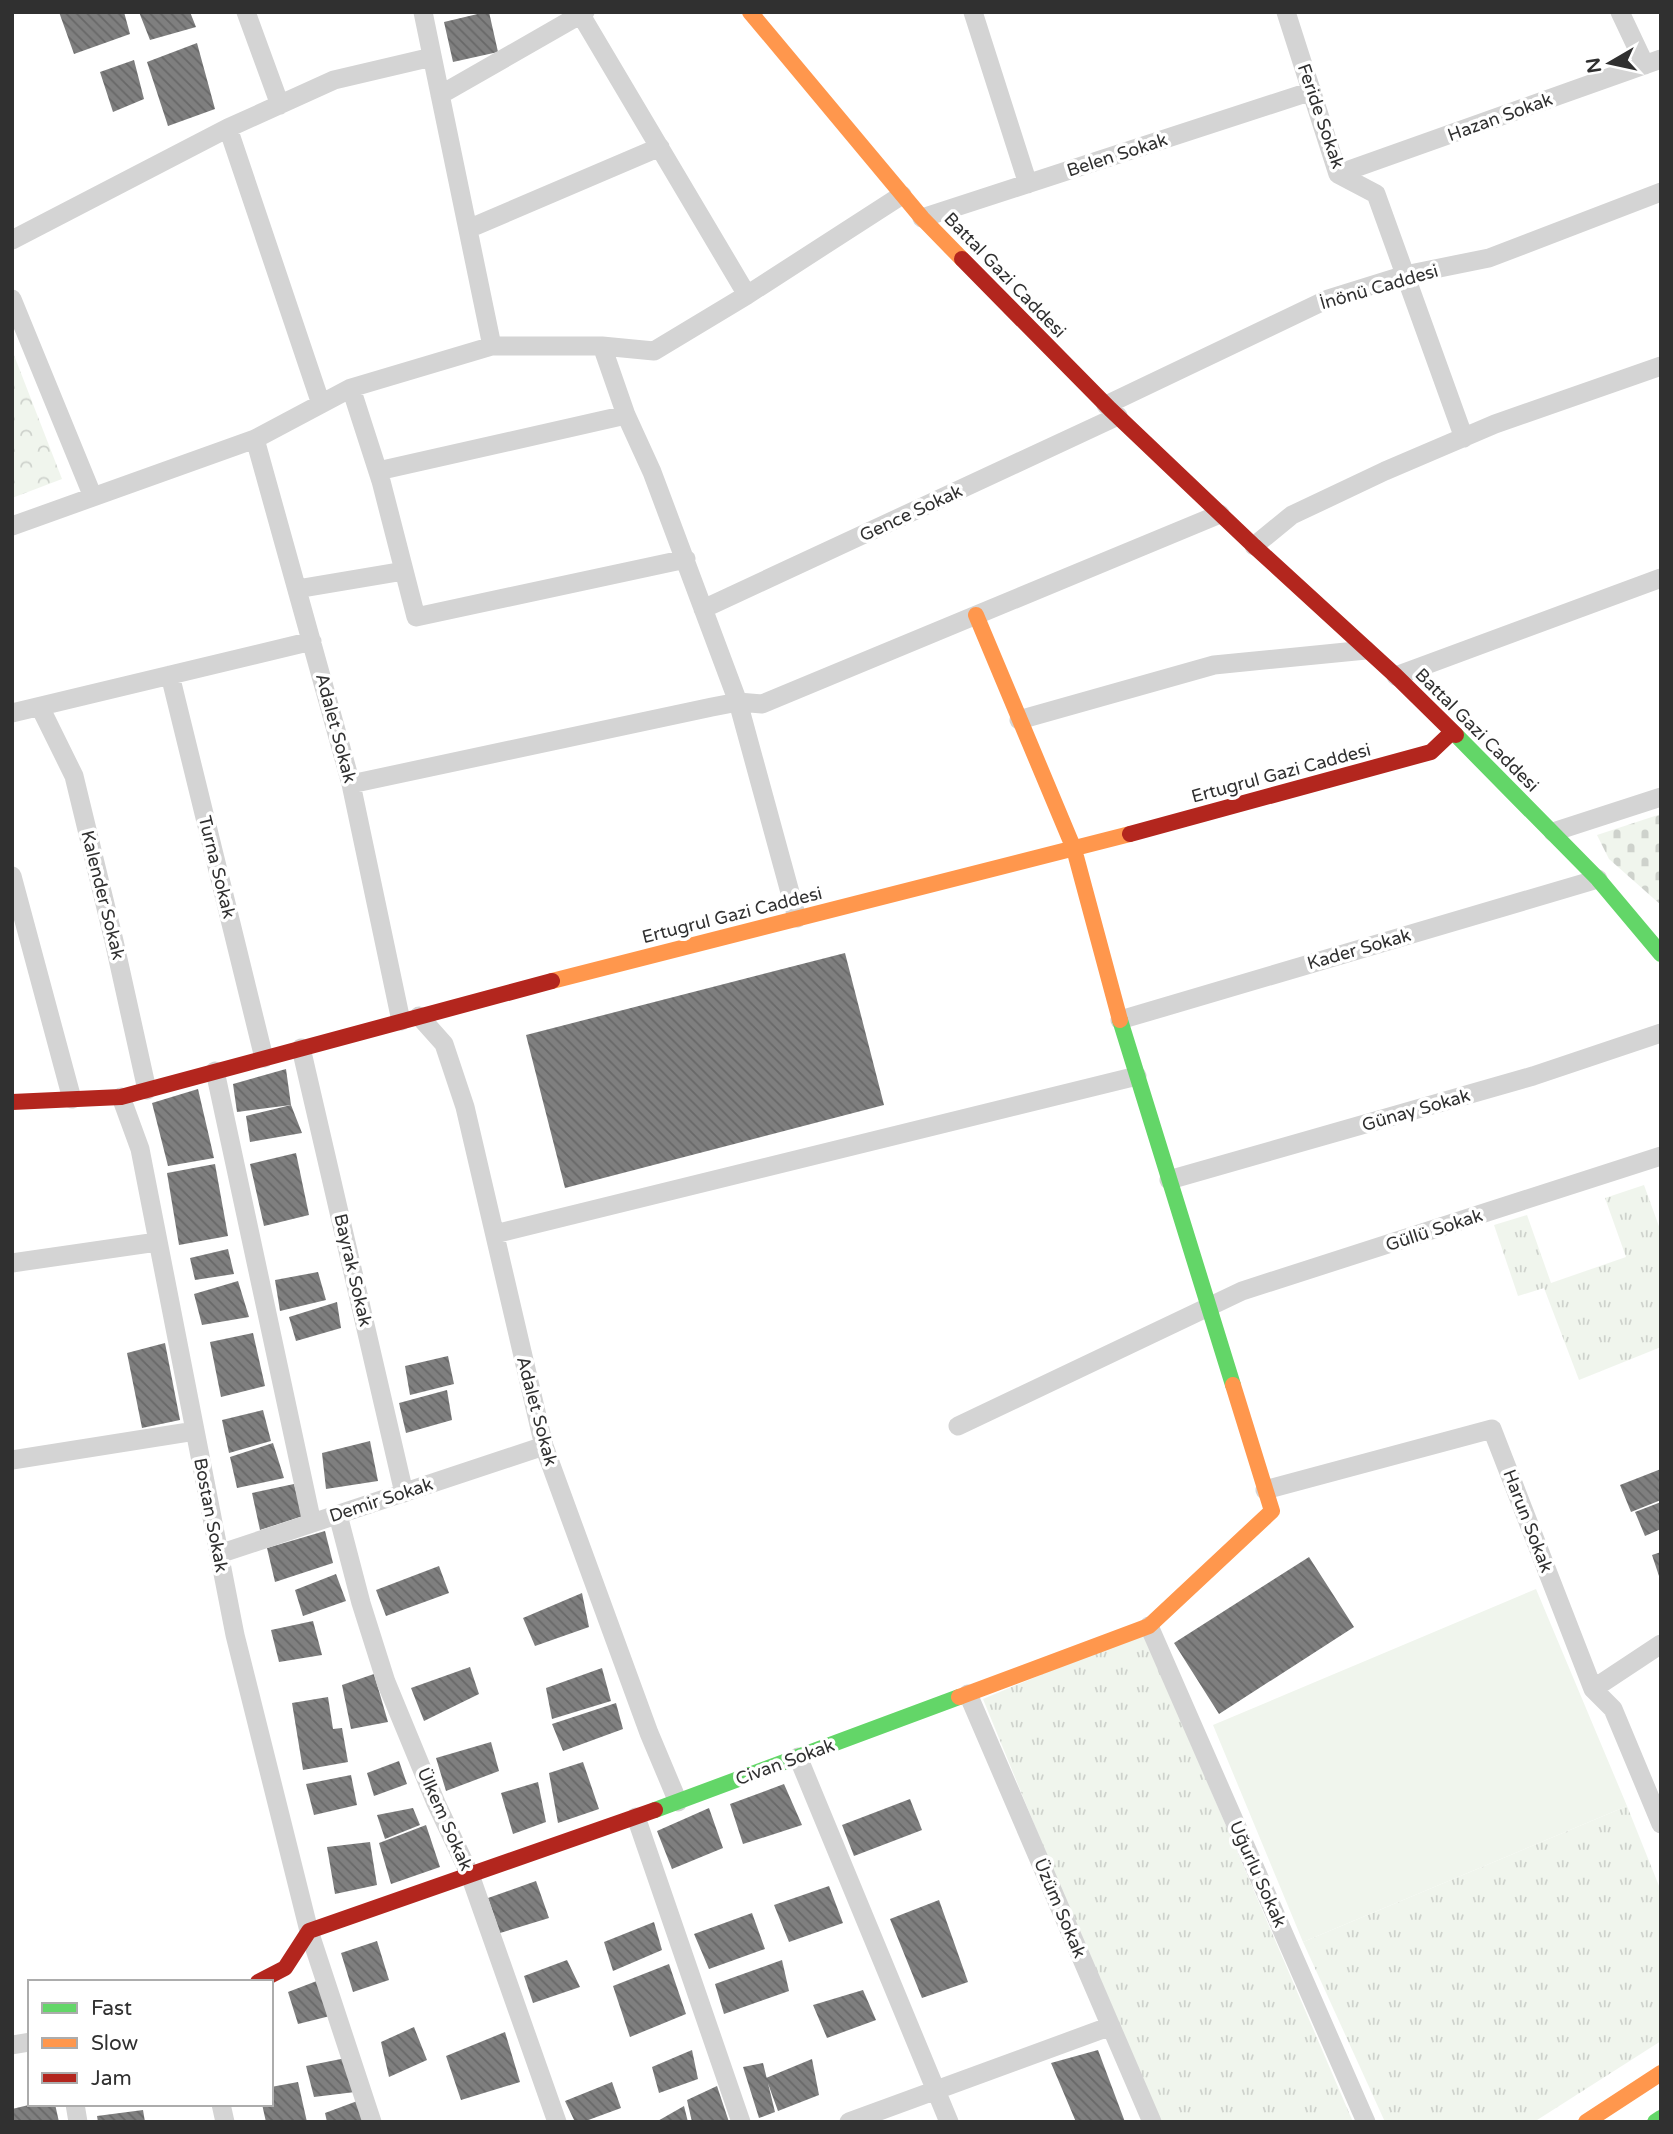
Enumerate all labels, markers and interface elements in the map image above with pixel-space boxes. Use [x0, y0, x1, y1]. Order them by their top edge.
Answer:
north arrow [1575, 28, 1645, 98]
text: N [1582, 56, 1606, 75]
street label: Feride Sokak [1293, 61, 1349, 172]
street label: Hazan Sokak [1445, 88, 1556, 146]
street label: Belen Sokak [1064, 128, 1170, 182]
street label: Battal Gazi Caddesi [939, 208, 1071, 342]
street label: İnönü Caddesi [1317, 260, 1441, 314]
street label: Gence Sokak [856, 480, 966, 546]
street label: Battal Gazi Caddesi [1411, 664, 1543, 796]
street label: Adalet Sokak [311, 671, 361, 785]
street label: Ertugrul Gazi Caddesi [1189, 738, 1373, 808]
street label: Turna Sokak [194, 813, 240, 921]
street label: Kalender Sokak [76, 828, 130, 962]
street label: Ertugrul Gazi Caddesi [640, 882, 824, 948]
street label: Kader Sokak [1305, 924, 1414, 974]
street label: Günay Sokak [1359, 1084, 1473, 1136]
street label: Güllü Sokak [1383, 1204, 1485, 1256]
street label: Bayrak Sokak [329, 1211, 377, 1329]
street label: Adalet Sokak [512, 1354, 562, 1468]
street label: Bostan Sokak [189, 1456, 233, 1574]
street label: Harun Sokak [1498, 1466, 1558, 1576]
street label: Demir Sokak [326, 1473, 436, 1527]
street label: Civan Sokak [732, 1734, 838, 1790]
street label: Ülkem Sokak [412, 1764, 478, 1874]
street label: Uğurlu Sokak [1225, 1817, 1291, 1931]
street label: Üzüm Sokak [1029, 1855, 1091, 1961]
legend [28, 1980, 273, 2106]
text: Fast [91, 1996, 132, 2021]
text: Slow [91, 2031, 139, 2056]
text: Jam [91, 2066, 132, 2091]

